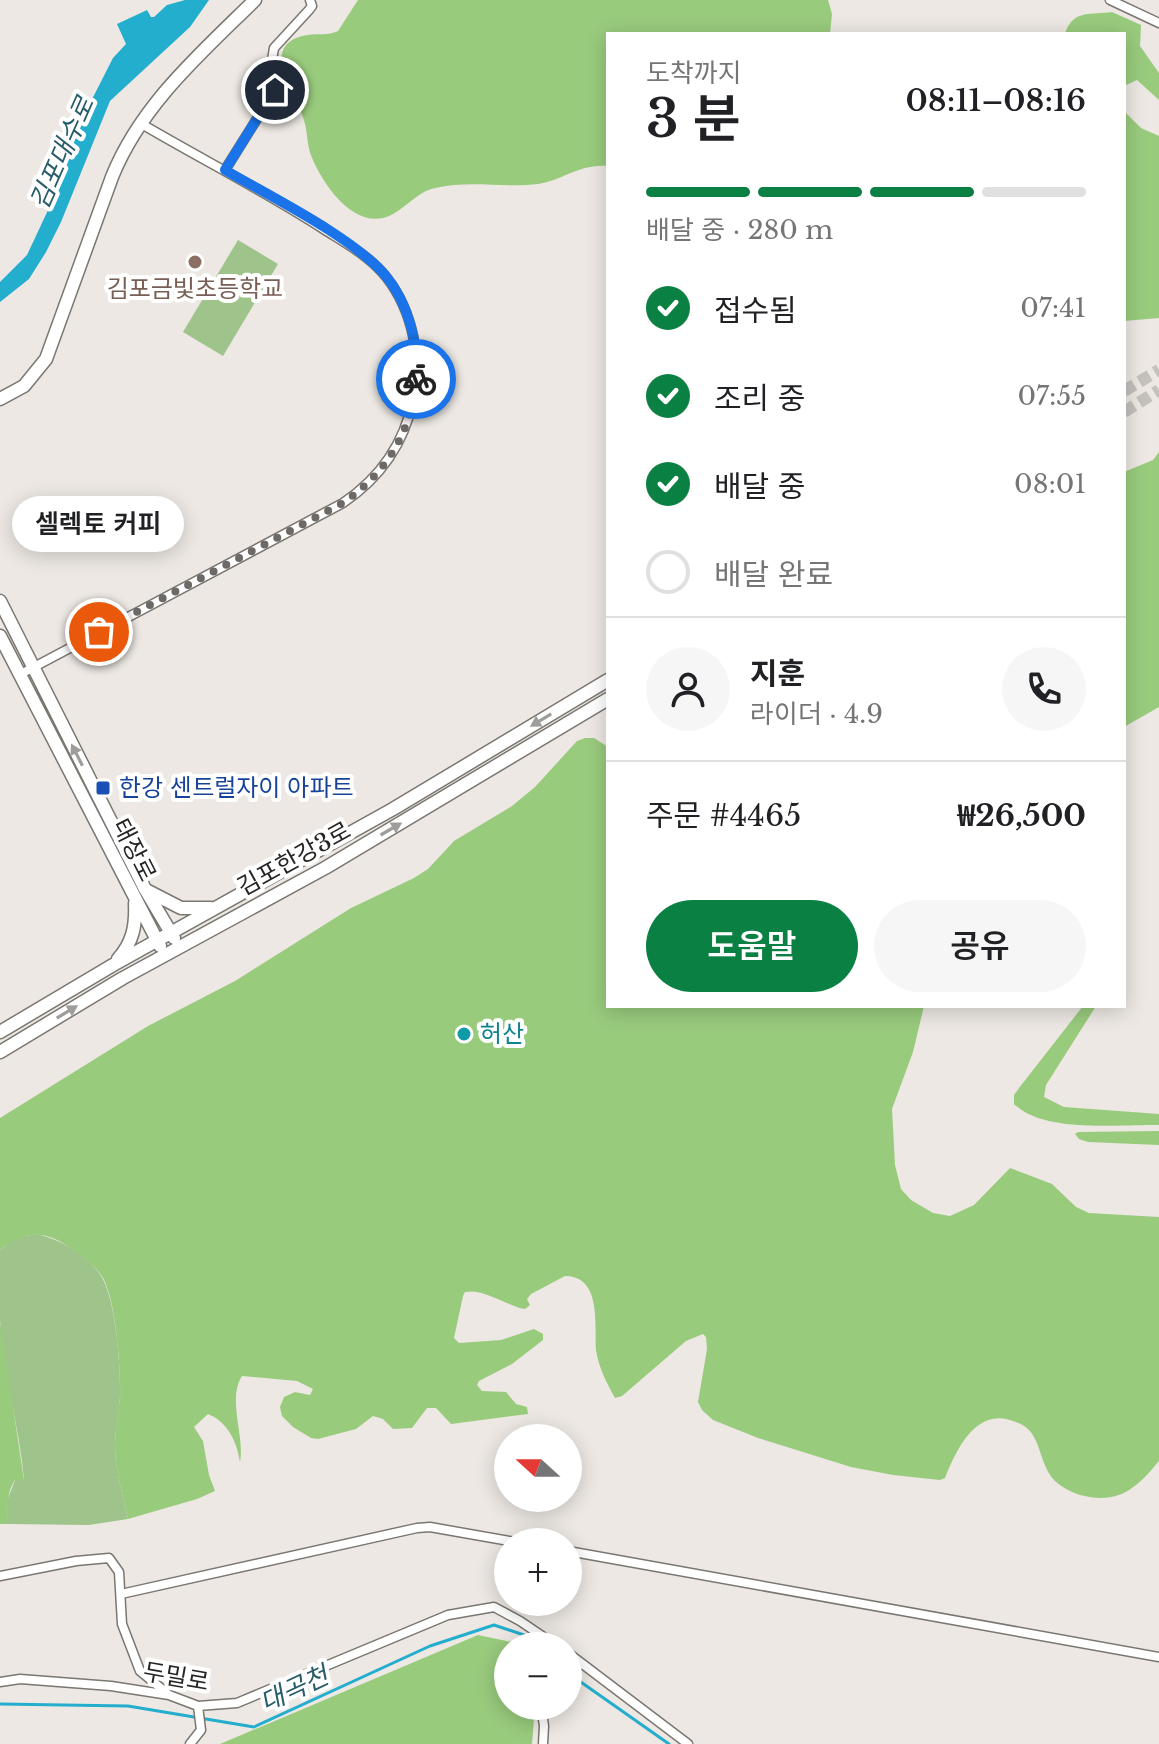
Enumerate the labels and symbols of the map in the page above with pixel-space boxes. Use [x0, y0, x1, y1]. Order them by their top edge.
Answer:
pin [241, 56, 309, 124]
water label: 김포대수로 [23, 91, 101, 214]
marker: 김포금빛초등학교 [186, 253, 204, 271]
place label: 김포금빛초등학교 [107, 274, 283, 303]
courier [376, 339, 456, 419]
callout: 셀렉토 커피 [13, 496, 185, 552]
pin [65, 598, 133, 666]
one-way arrow [530, 713, 552, 727]
one-way arrow [70, 744, 84, 767]
place label: 한강 센트럴자이 아파트 [119, 773, 354, 802]
marker: 한강 센트럴자이 아파트 [94, 779, 112, 797]
street label: 태장로 [106, 814, 162, 886]
street label: 김포한강3로 [232, 816, 356, 902]
one-way arrow [380, 822, 402, 836]
one-way arrow [56, 1005, 78, 1019]
place label: 허산 [480, 1019, 524, 1048]
marker: 허산 [455, 1025, 473, 1043]
north arrow [494, 1424, 582, 1512]
street label: 두밀로 [141, 1656, 211, 1697]
water label: 대곡천 [255, 1658, 336, 1719]

